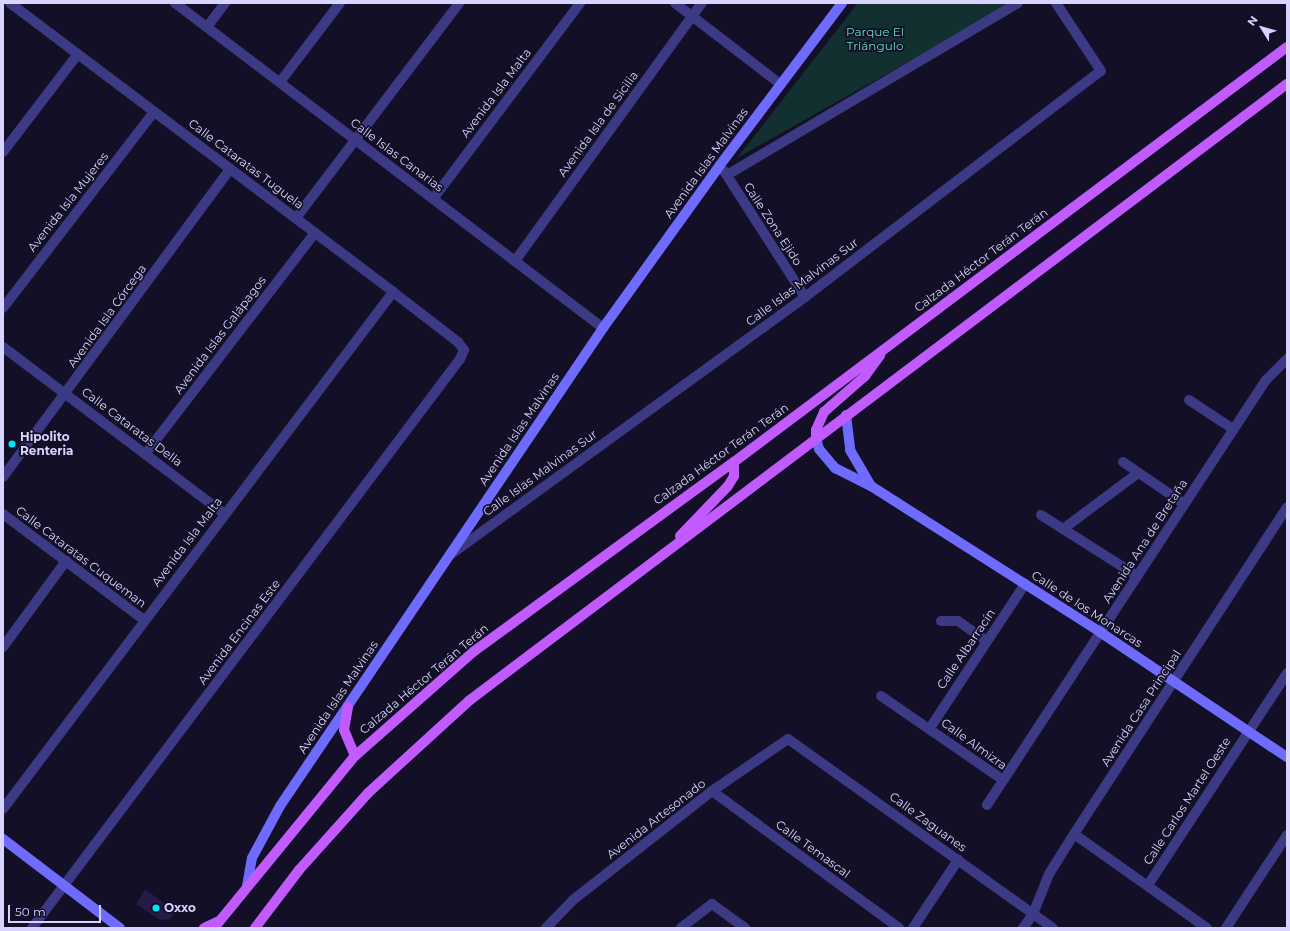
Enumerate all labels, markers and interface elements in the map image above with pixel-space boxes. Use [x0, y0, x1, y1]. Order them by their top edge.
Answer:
north arrow [1242, 8, 1282, 48]
text: N [1244, 13, 1261, 29]
park label: Parque El Triángulo [846, 25, 904, 53]
street label: Avenida Isla Malta [458, 46, 534, 140]
street label: Avenida Isla de Sicilia [555, 68, 641, 180]
street label: Avenida Islas Malvinas [661, 105, 751, 221]
street label: Calle Islas Canarias [348, 115, 446, 195]
street label: Calle Cataratas Tuguela [186, 116, 306, 212]
street label: Avenida Isla Mujeres [25, 149, 111, 255]
street label: Calle Zona Ejido [741, 180, 805, 268]
street label: Calzada Héctor Terán Terán [911, 205, 1051, 315]
street label: Calle Islas Malvinas Sur [743, 235, 861, 329]
street label: Avenida Isla Córcega [65, 262, 149, 370]
street label: Avenida Islas Galápagos [171, 273, 269, 397]
street label: Avenida Islas Malvinas [476, 370, 562, 488]
street label: Calle Cataratas Della [79, 384, 185, 470]
street label: Calzada Héctor Terán Terán [651, 400, 791, 508]
street label: Calle Islas Malvinas Sur [480, 427, 600, 519]
place label: Hipolito Renteria [20, 430, 73, 458]
marker: Hipolito Renteria [7, 439, 17, 449]
street label: Avenida Ana de Bretaña [1100, 476, 1190, 606]
street label: Avenida Isla Malta [149, 495, 225, 589]
street label: Calle Cataratas Cuqueman [13, 503, 149, 611]
street label: Calle de los Monarcas [1029, 568, 1145, 650]
street label: Avenida Encinas Este [195, 577, 283, 687]
street label: Calle Albarracín [934, 606, 998, 692]
street label: Calzada Héctor Terán Terán [357, 621, 491, 737]
street label: Avenida Islas Malvinas [295, 638, 381, 756]
street label: Avenida Casa Principal [1098, 647, 1184, 769]
street label: Calle Almizra [938, 715, 1010, 773]
street label: Calle Carlos Martel Oeste [1140, 735, 1234, 867]
street label: Avenida Artesonado [604, 776, 708, 862]
street label: Calle Zaguanes [887, 789, 969, 855]
street label: Calle Temascal [773, 817, 853, 881]
scale bar [10, 897, 103, 923]
place label: Oxxo [164, 901, 196, 915]
marker: Oxxo [151, 903, 161, 913]
text: 50 m [15, 904, 46, 919]

